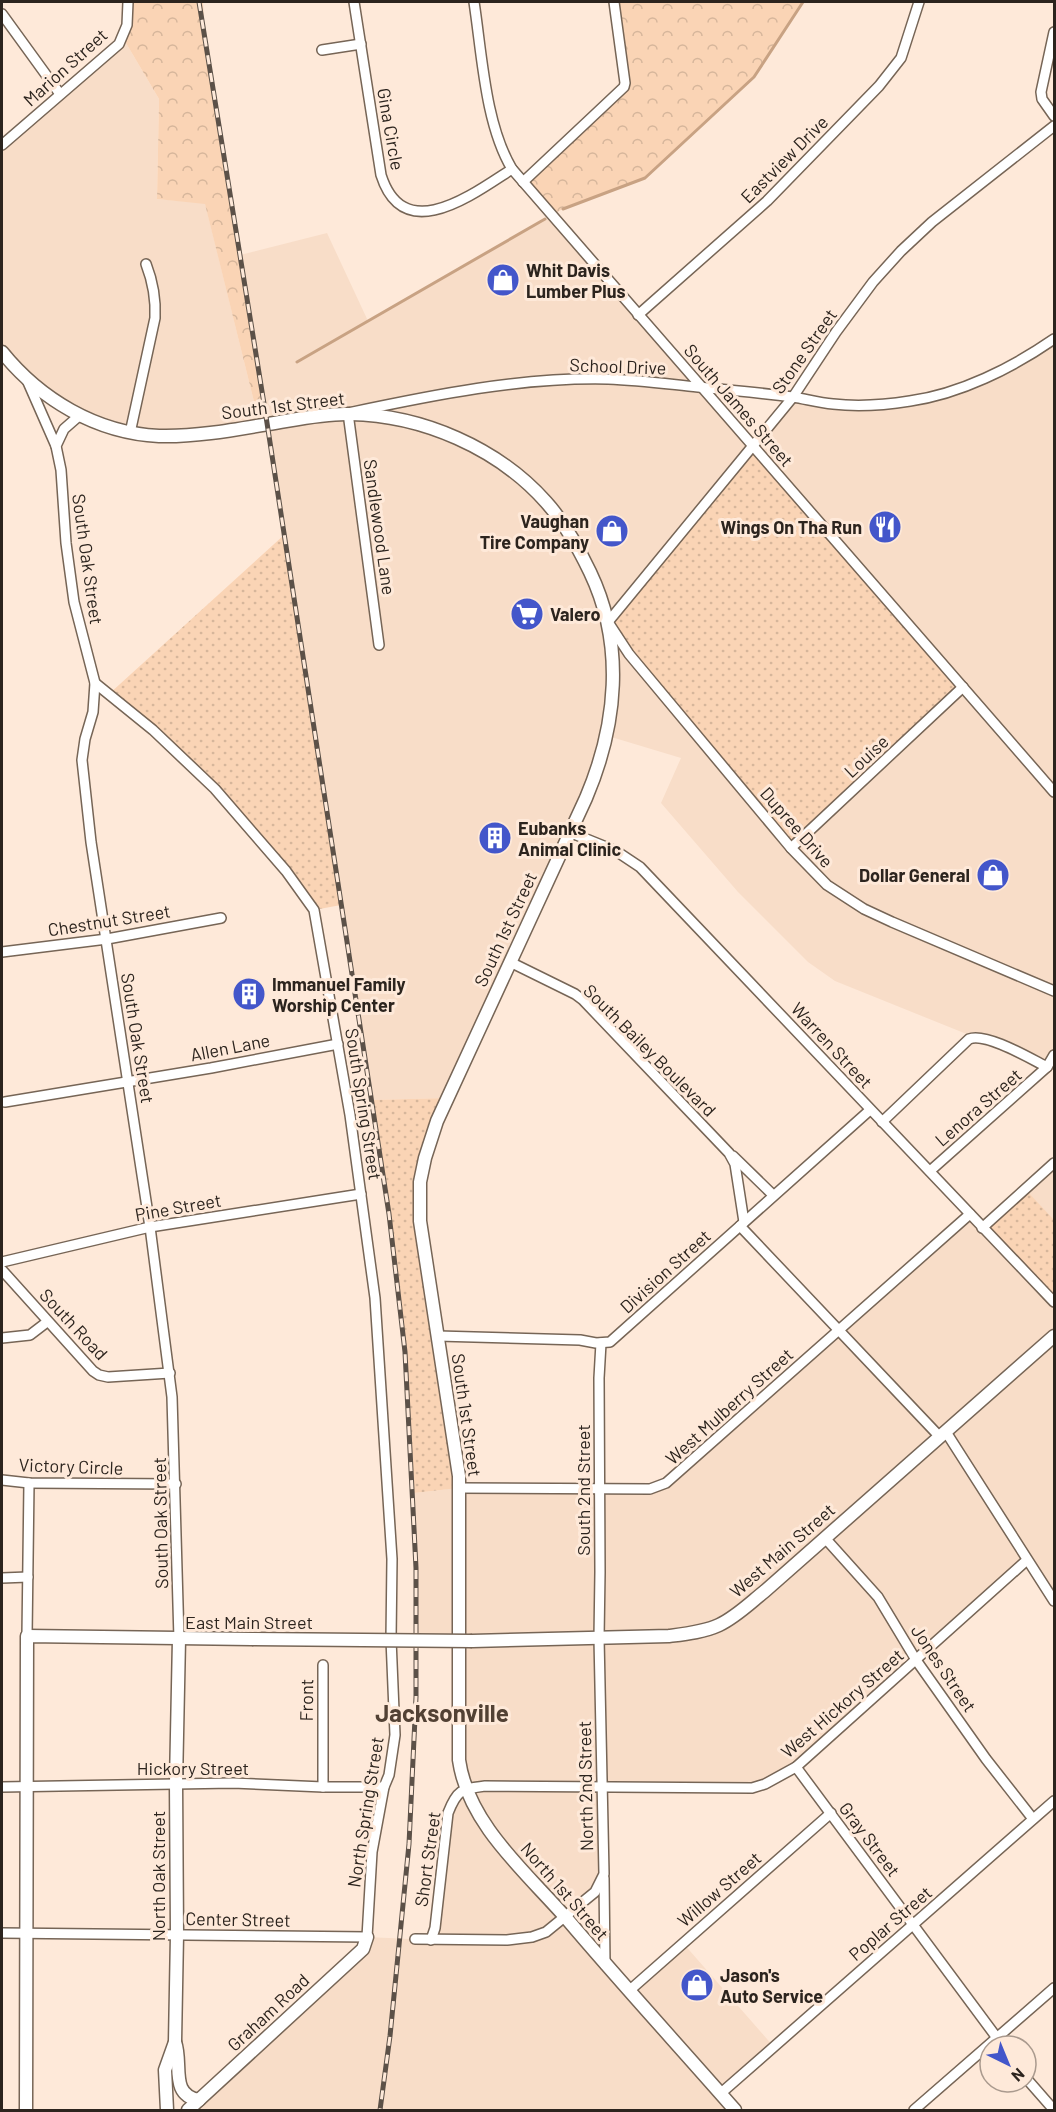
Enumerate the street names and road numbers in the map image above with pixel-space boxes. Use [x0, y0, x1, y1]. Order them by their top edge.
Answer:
street label: Marion Street [18, 24, 112, 110]
street label: Gina Circle [373, 86, 409, 172]
street label: Eastview Drive [736, 111, 832, 207]
street label: Stone Street [767, 304, 841, 398]
street label: South James Street [680, 339, 798, 471]
street label: School Drive [569, 353, 667, 379]
street label: South 1st Street [220, 387, 346, 423]
street label: Sandlewood Lane [360, 458, 400, 596]
street label: South Oak Street [68, 492, 108, 626]
street label: Louise [839, 730, 893, 782]
street label: Dupree Drive [756, 782, 838, 872]
street label: South 1st Street [469, 868, 541, 990]
street label: Chestnut Street [46, 899, 172, 941]
street label: South Oak Street [117, 971, 159, 1105]
street label: South Bailey Boulevard [579, 979, 721, 1121]
street label: Warren Street [787, 998, 877, 1092]
street label: South Spring Street [341, 1026, 387, 1182]
street label: Allen Lane [188, 1029, 272, 1065]
street label: Lenora Street [930, 1063, 1026, 1151]
street label: Pine Street [133, 1189, 223, 1225]
street label: Division Street [615, 1225, 715, 1317]
street label: South Road [35, 1284, 113, 1364]
street label: West Mulberry Street [661, 1343, 797, 1469]
street label: South 1st Street [447, 1352, 487, 1478]
street label: South 2nd Street [572, 1424, 594, 1556]
street label: Victory Circle [18, 1453, 124, 1479]
street label: South Oak Street [148, 1457, 172, 1589]
street label: West Main Street [725, 1498, 839, 1602]
street label: East Main Street [185, 1611, 313, 1633]
street label: Jones Street [907, 1620, 981, 1716]
street label: West Hickory Street [776, 1644, 908, 1762]
street label: Front [295, 1679, 317, 1721]
street label: North 2nd Street [573, 1721, 597, 1851]
street label: North Spring Street [342, 1735, 388, 1889]
street label: Hickory Street [137, 1757, 249, 1779]
street label: Gray Street [835, 1797, 905, 1881]
street label: Short Street [409, 1810, 445, 1908]
street label: North Oak Street [147, 1811, 169, 1941]
street label: North 1st Street [516, 1837, 614, 1945]
street label: Willow Street [673, 1847, 765, 1931]
street label: Poplar Street [844, 1881, 936, 1965]
street label: Center Street [185, 1907, 291, 1931]
street label: Graham Road [222, 1969, 314, 2055]

